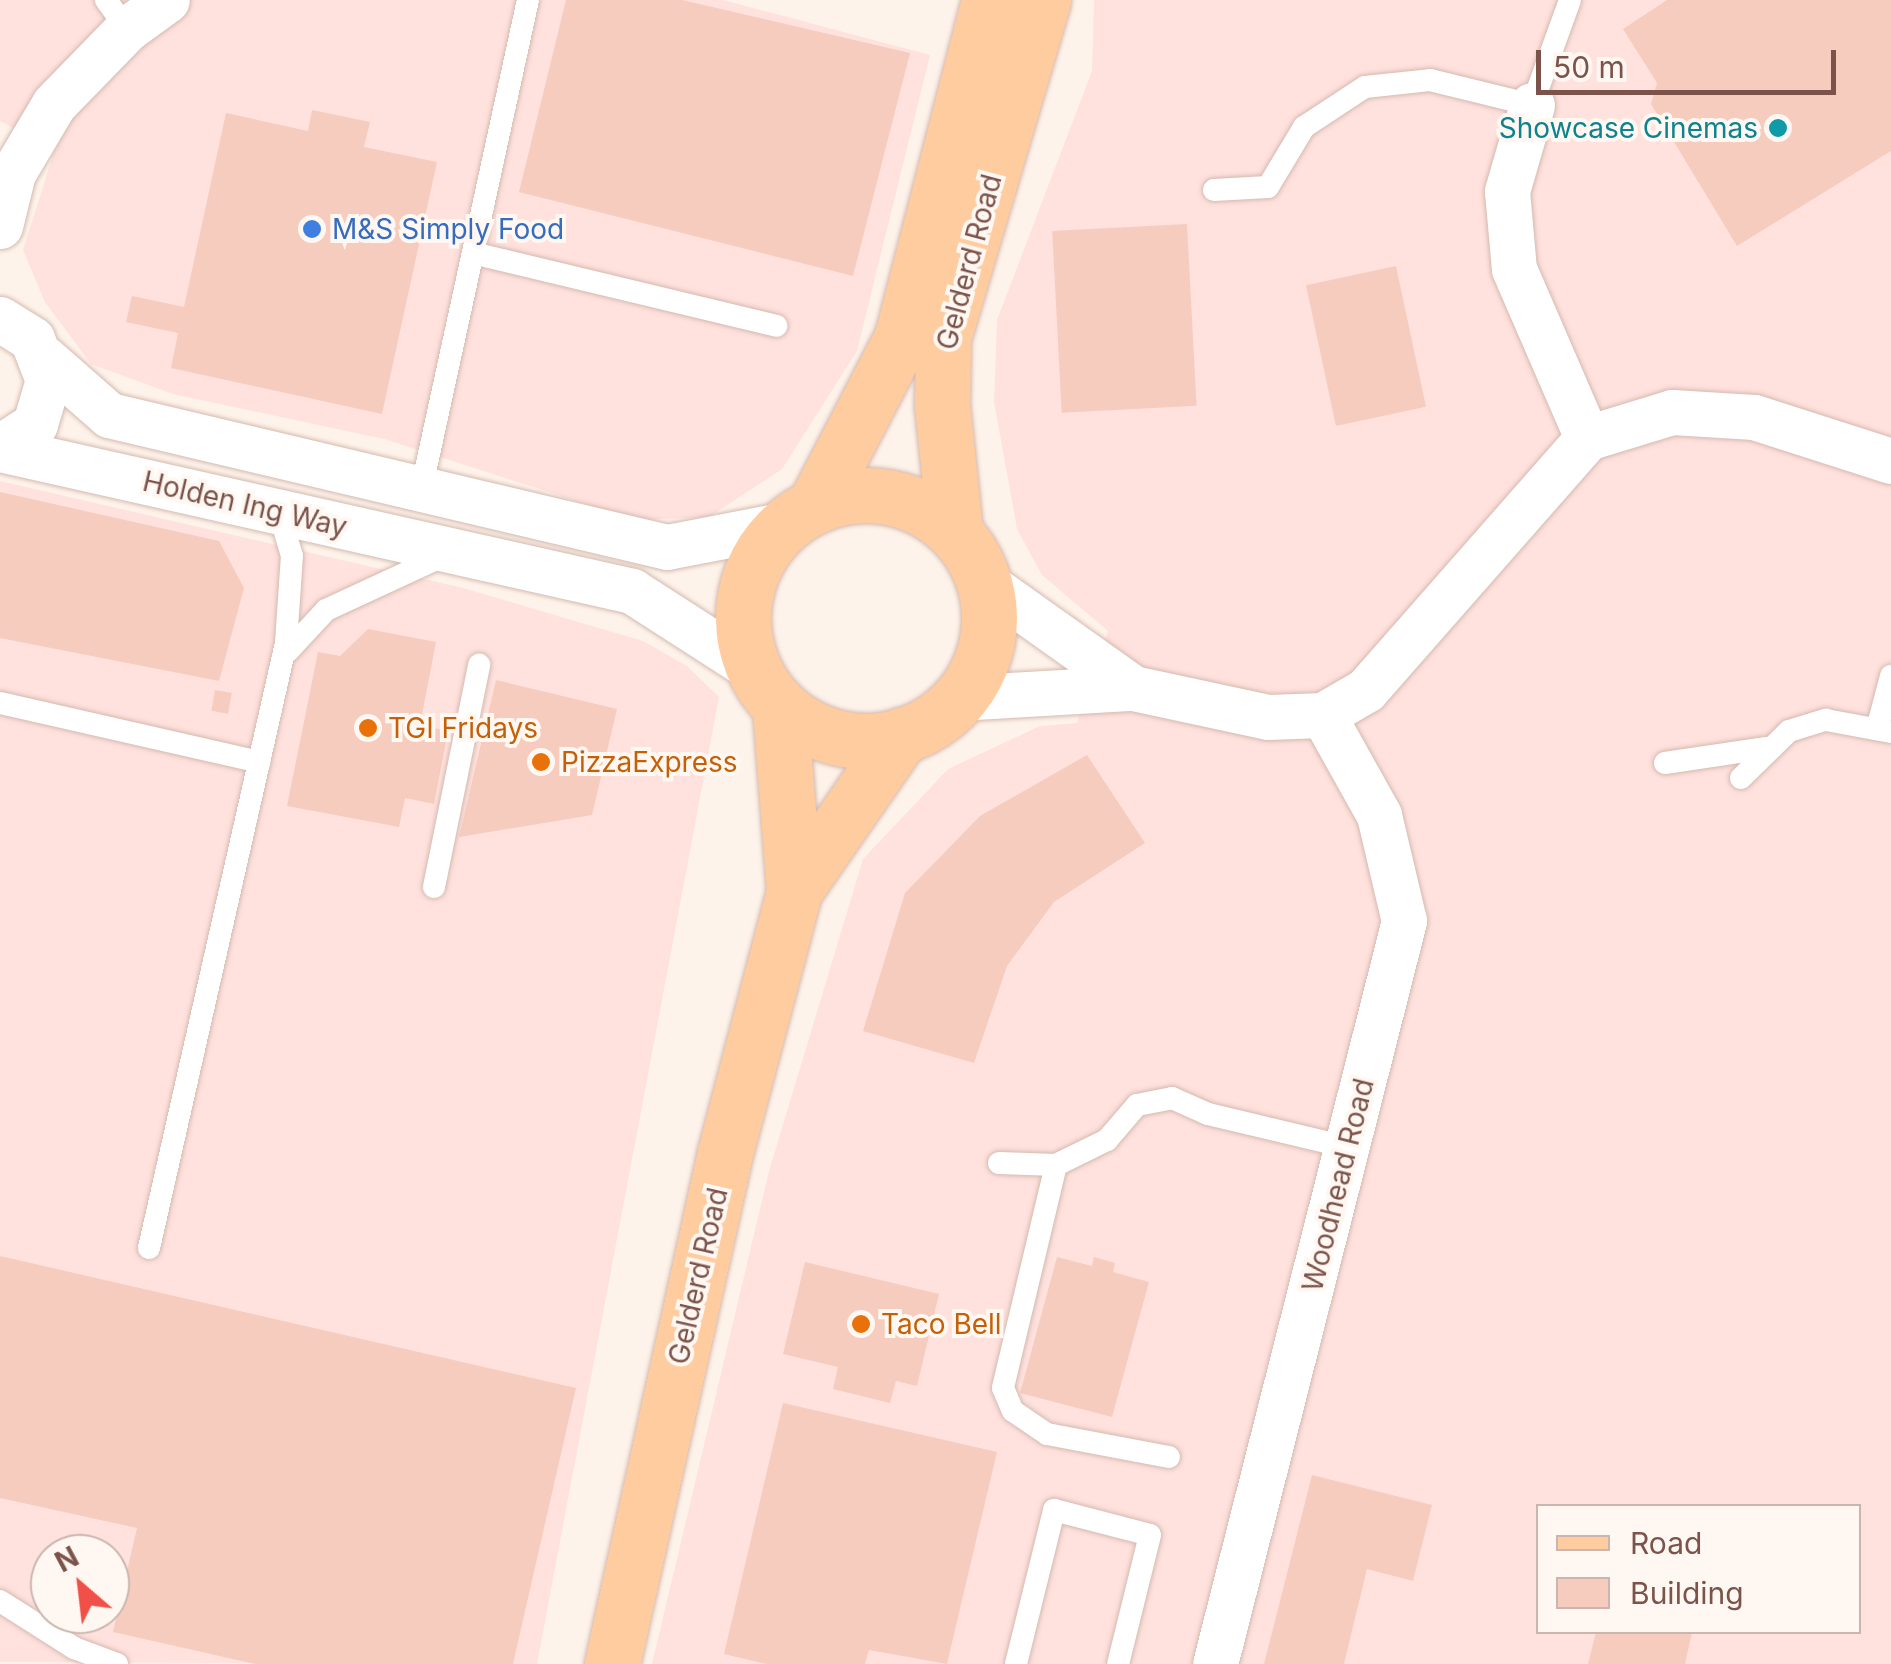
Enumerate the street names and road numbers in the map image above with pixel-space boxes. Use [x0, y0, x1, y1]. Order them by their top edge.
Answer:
street label: Gelderd Road [929, 171, 1009, 353]
street label: Holden Ing Way [140, 464, 350, 544]
street label: Woodhead Road [1295, 1075, 1381, 1295]
street label: Gelderd Road [661, 1184, 735, 1368]

